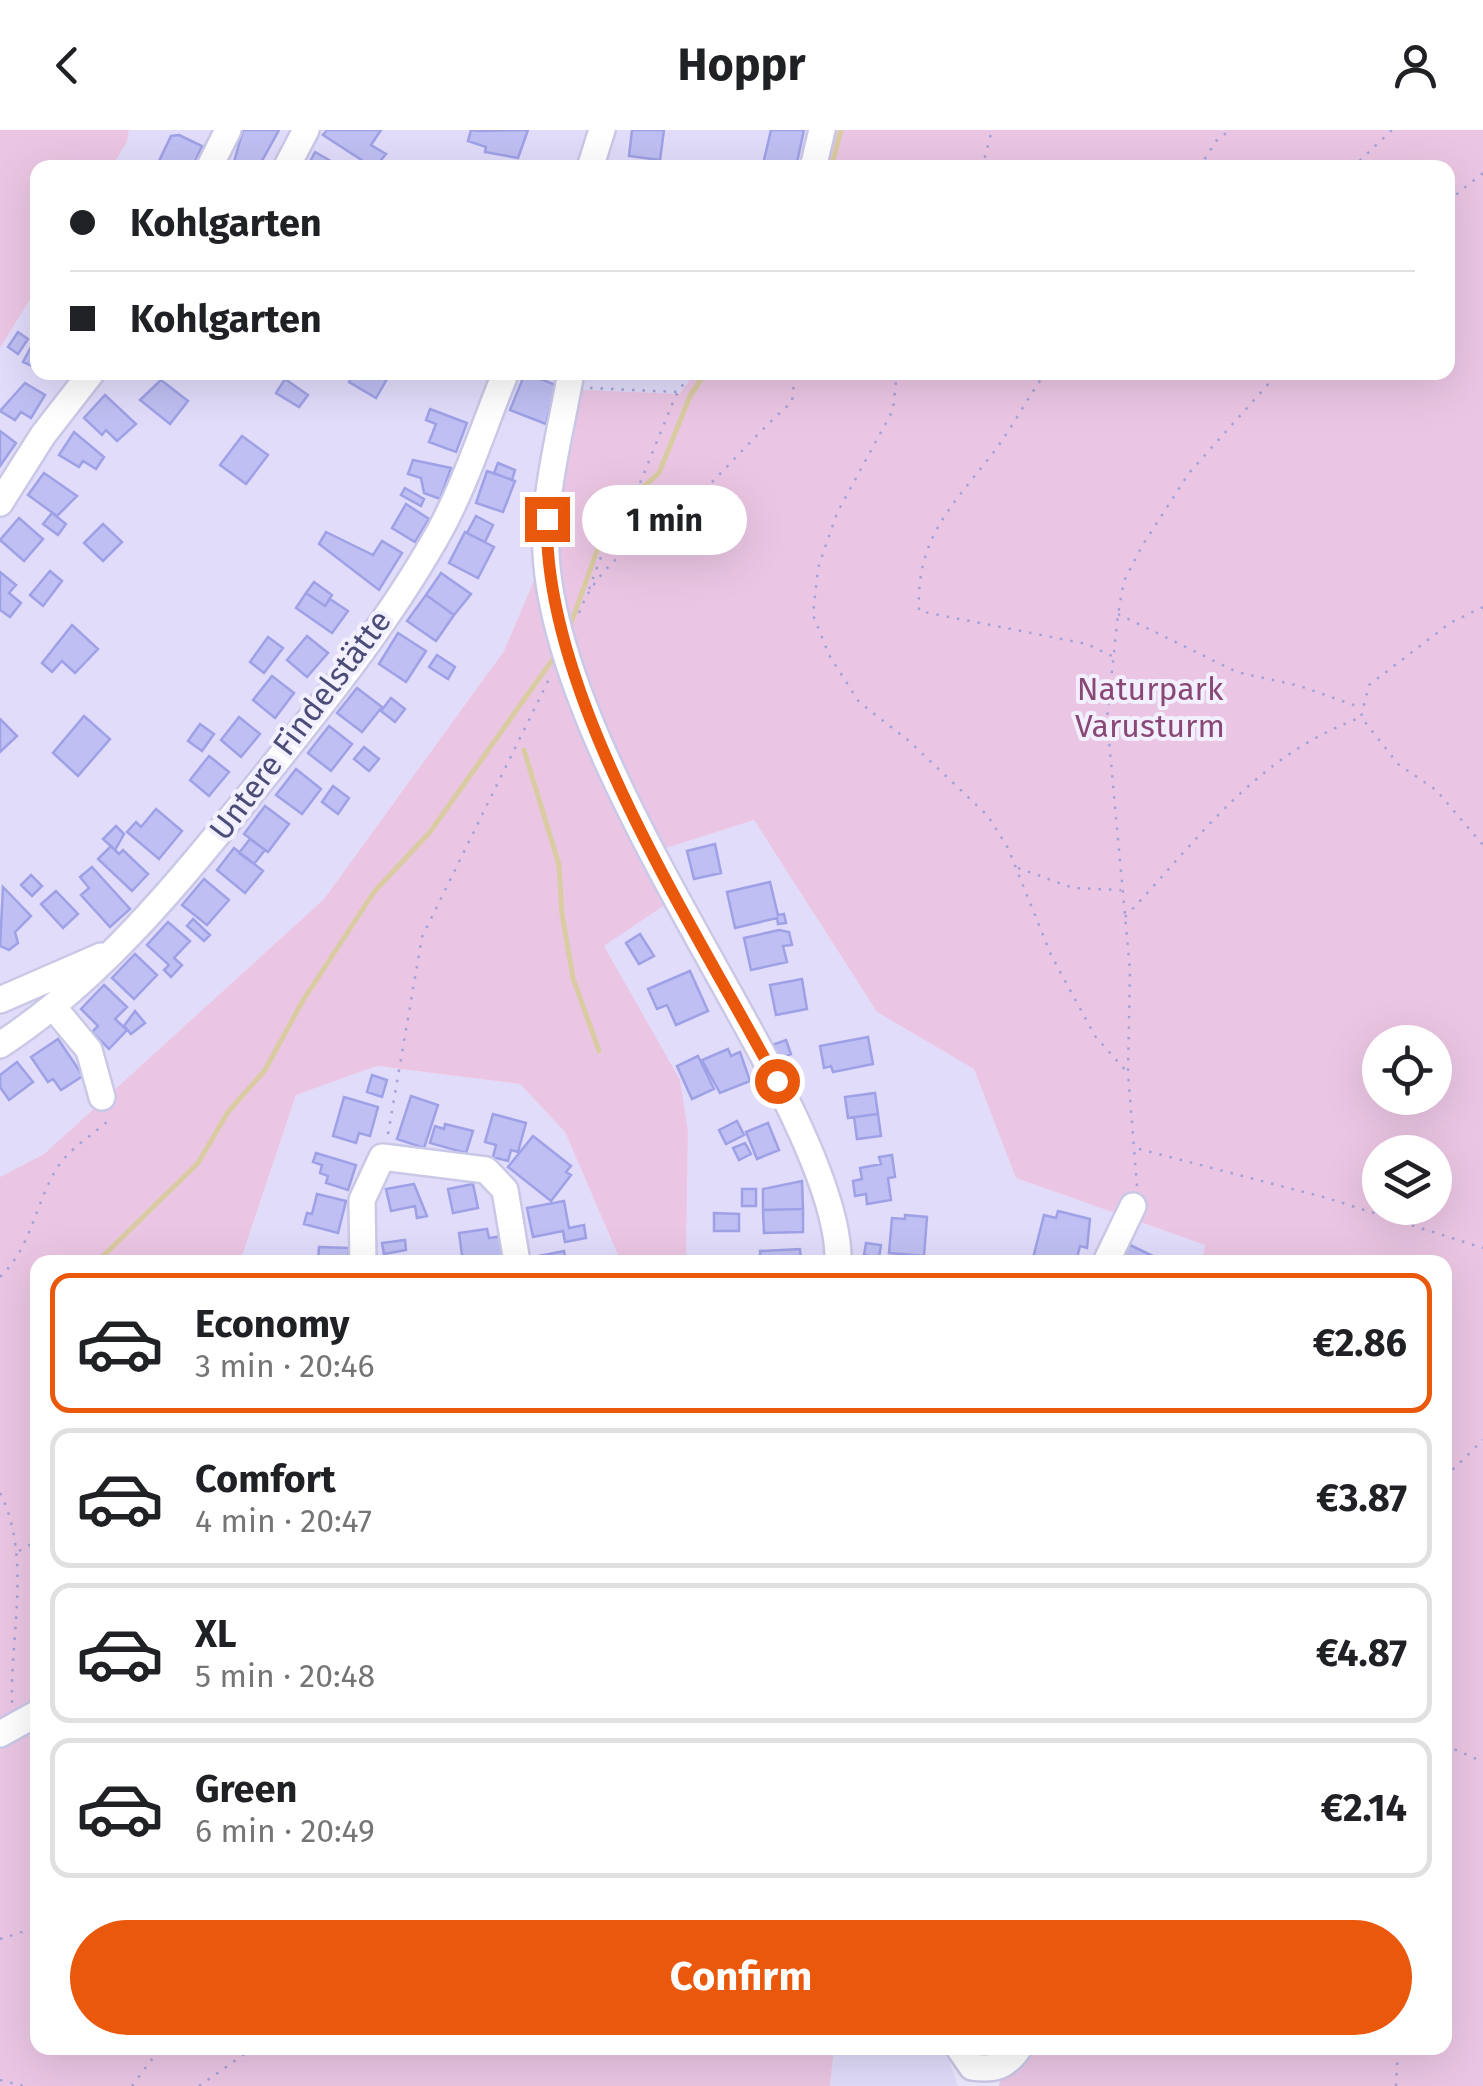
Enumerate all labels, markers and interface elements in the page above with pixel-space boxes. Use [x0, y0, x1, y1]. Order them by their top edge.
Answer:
icon: back [40, 38, 95, 93]
text: Hoppr [677, 38, 806, 92]
icon: person [1388, 38, 1443, 93]
text: Kohlgarten [130, 200, 322, 246]
text: Kohlgarten [130, 296, 322, 342]
callout: 1 min [582, 484, 747, 554]
route end [525, 497, 570, 542]
text: 1 min [626, 501, 703, 539]
street label: Untere Findelstätte [201, 603, 399, 847]
park label: Naturpark Varusturm [1075, 670, 1225, 745]
map controls [1362, 1025, 1452, 1225]
button: locate [1362, 1025, 1452, 1115]
route start [755, 1059, 800, 1104]
button: layers [1362, 1135, 1452, 1225]
icon: car [75, 1298, 165, 1388]
text: Economy [195, 1301, 350, 1347]
text: €2.86 [1313, 1320, 1407, 1366]
text: 3 min · 20:46 [195, 1347, 375, 1385]
icon: car [75, 1453, 165, 1543]
text: Comfort [195, 1456, 336, 1502]
text: €3.87 [1316, 1475, 1407, 1521]
text: 4 min · 20:47 [195, 1502, 372, 1540]
icon: car [75, 1608, 165, 1698]
text: XL [195, 1611, 237, 1657]
text: €4.87 [1316, 1630, 1407, 1676]
text: 5 min · 20:48 [195, 1657, 375, 1695]
icon: car [75, 1763, 165, 1853]
text: Green [195, 1766, 298, 1812]
text: €2.14 [1321, 1785, 1407, 1831]
text: 6 min · 20:49 [195, 1812, 375, 1850]
button: Confirm [70, 1920, 1412, 2035]

